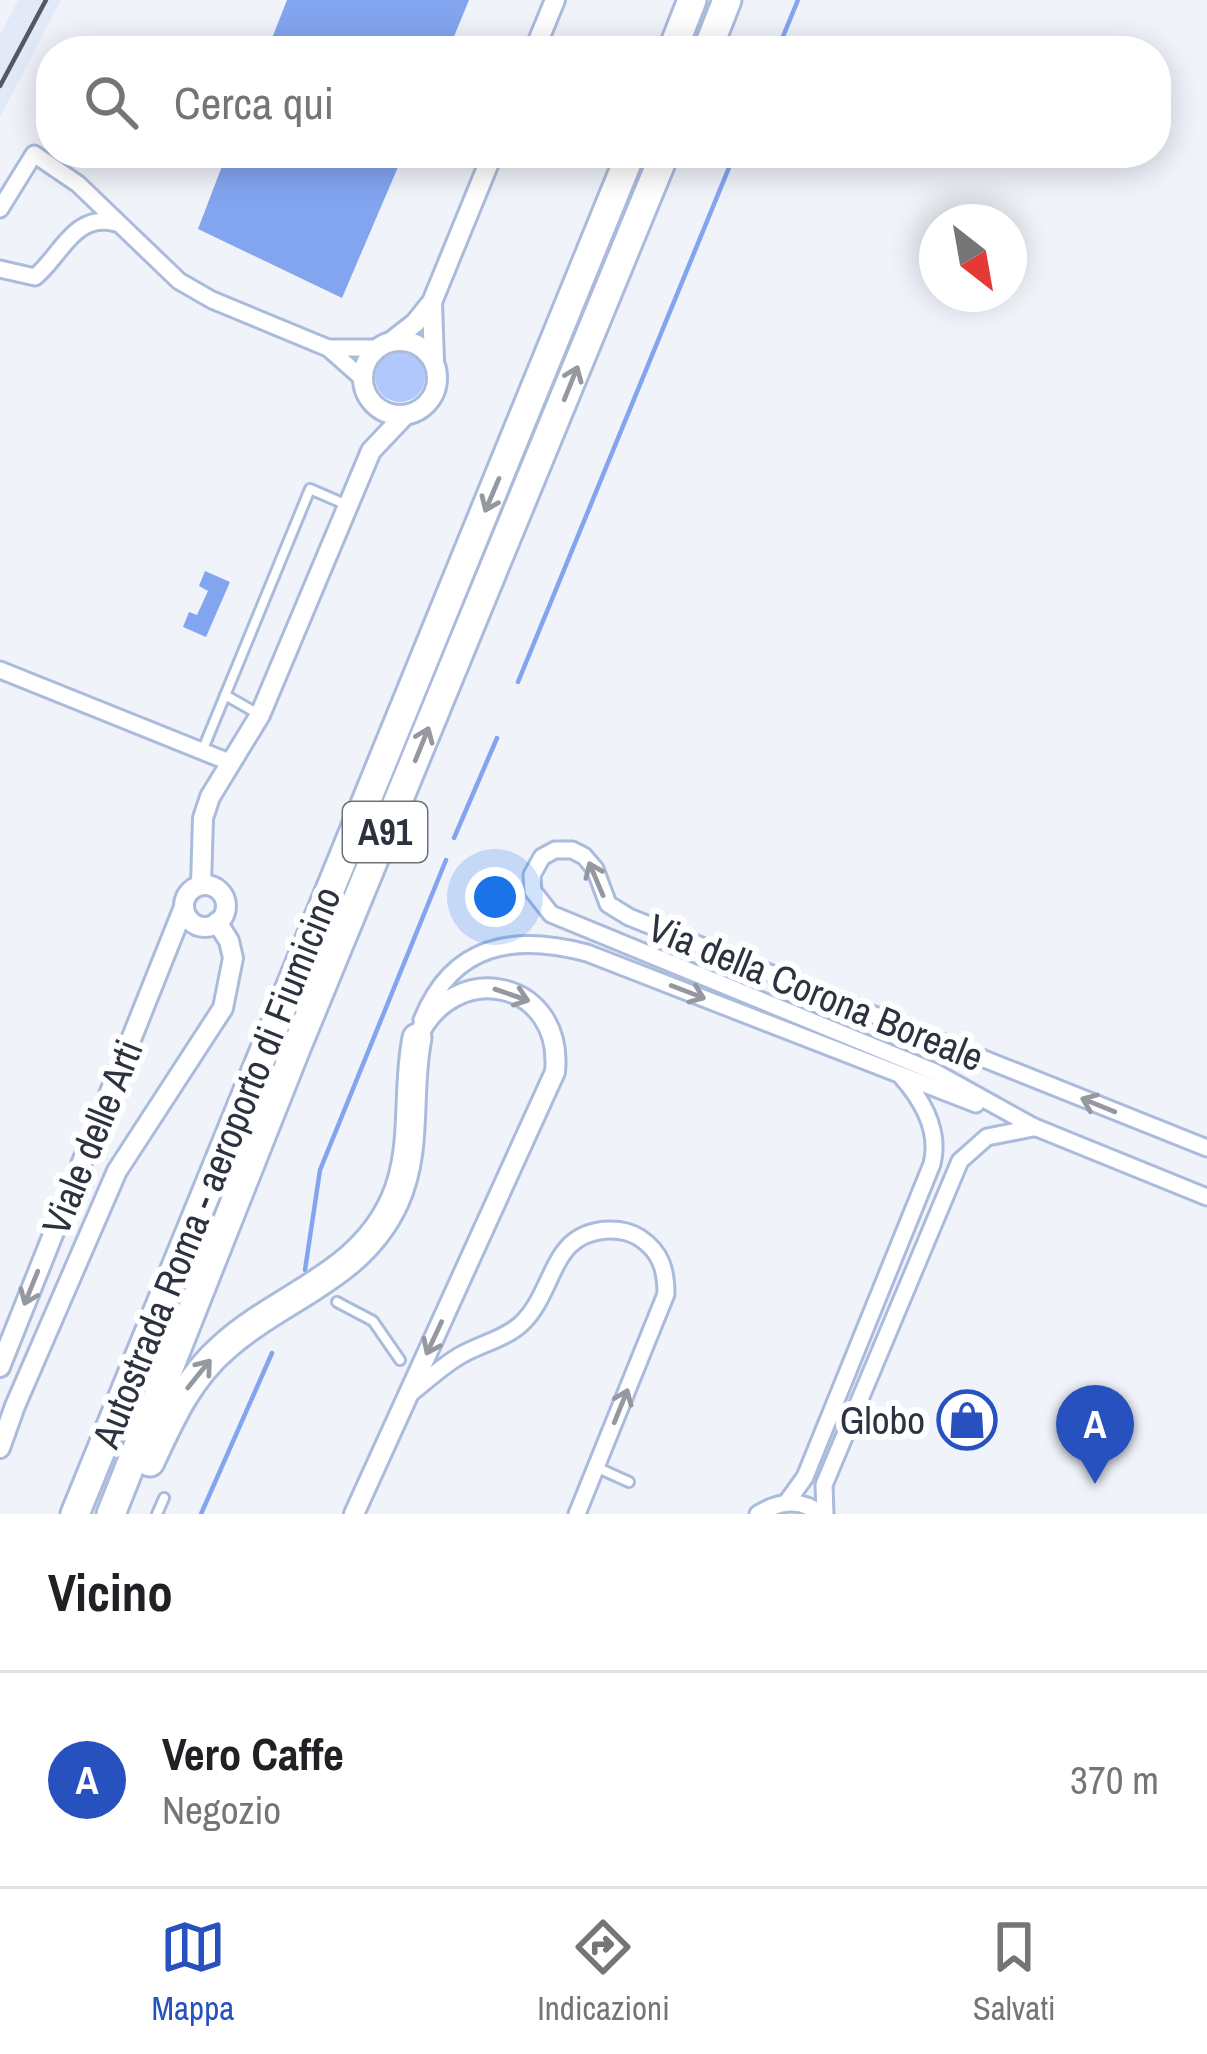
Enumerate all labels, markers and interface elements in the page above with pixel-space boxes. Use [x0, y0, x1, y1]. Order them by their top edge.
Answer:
search box [36, 36, 1171, 168]
icon: search [78, 69, 144, 135]
text: Cerca qui [174, 72, 334, 133]
north arrow [919, 204, 1027, 312]
one-way arrow [562, 365, 583, 402]
one-way arrow [480, 475, 501, 512]
one-way arrow [413, 726, 434, 763]
road number: A91 [343, 802, 427, 862]
one-way arrow [584, 861, 605, 898]
your location [465, 867, 525, 927]
street label: Autostrada Roma - aeroporto di Fiumicino [79, 879, 353, 1456]
street label: Via della Corona Boreale [641, 901, 991, 1083]
one-way arrow [669, 982, 706, 1004]
one-way arrow [492, 986, 530, 1008]
street label: Viale delle Arti [29, 1032, 155, 1242]
one-way arrow [1081, 1093, 1118, 1114]
one-way arrow [19, 1269, 41, 1306]
one-way arrow [422, 1319, 444, 1355]
one-way arrow [185, 1359, 212, 1390]
pin: A [1056, 1385, 1134, 1484]
one-way arrow [612, 1388, 633, 1425]
shop icon: Globo [936, 1389, 998, 1451]
place label: Globo [840, 1394, 925, 1446]
text: Vicino [48, 1558, 173, 1627]
text: Vero Caffe [162, 1723, 344, 1784]
text: A [75, 1754, 99, 1806]
text: 370 m [1070, 1754, 1159, 1806]
text: Negozio [162, 1784, 281, 1836]
tab: Mappa [152, 1914, 234, 2030]
tab: Indicazioni [537, 1914, 670, 2030]
tab: Salvati [973, 1914, 1055, 2030]

